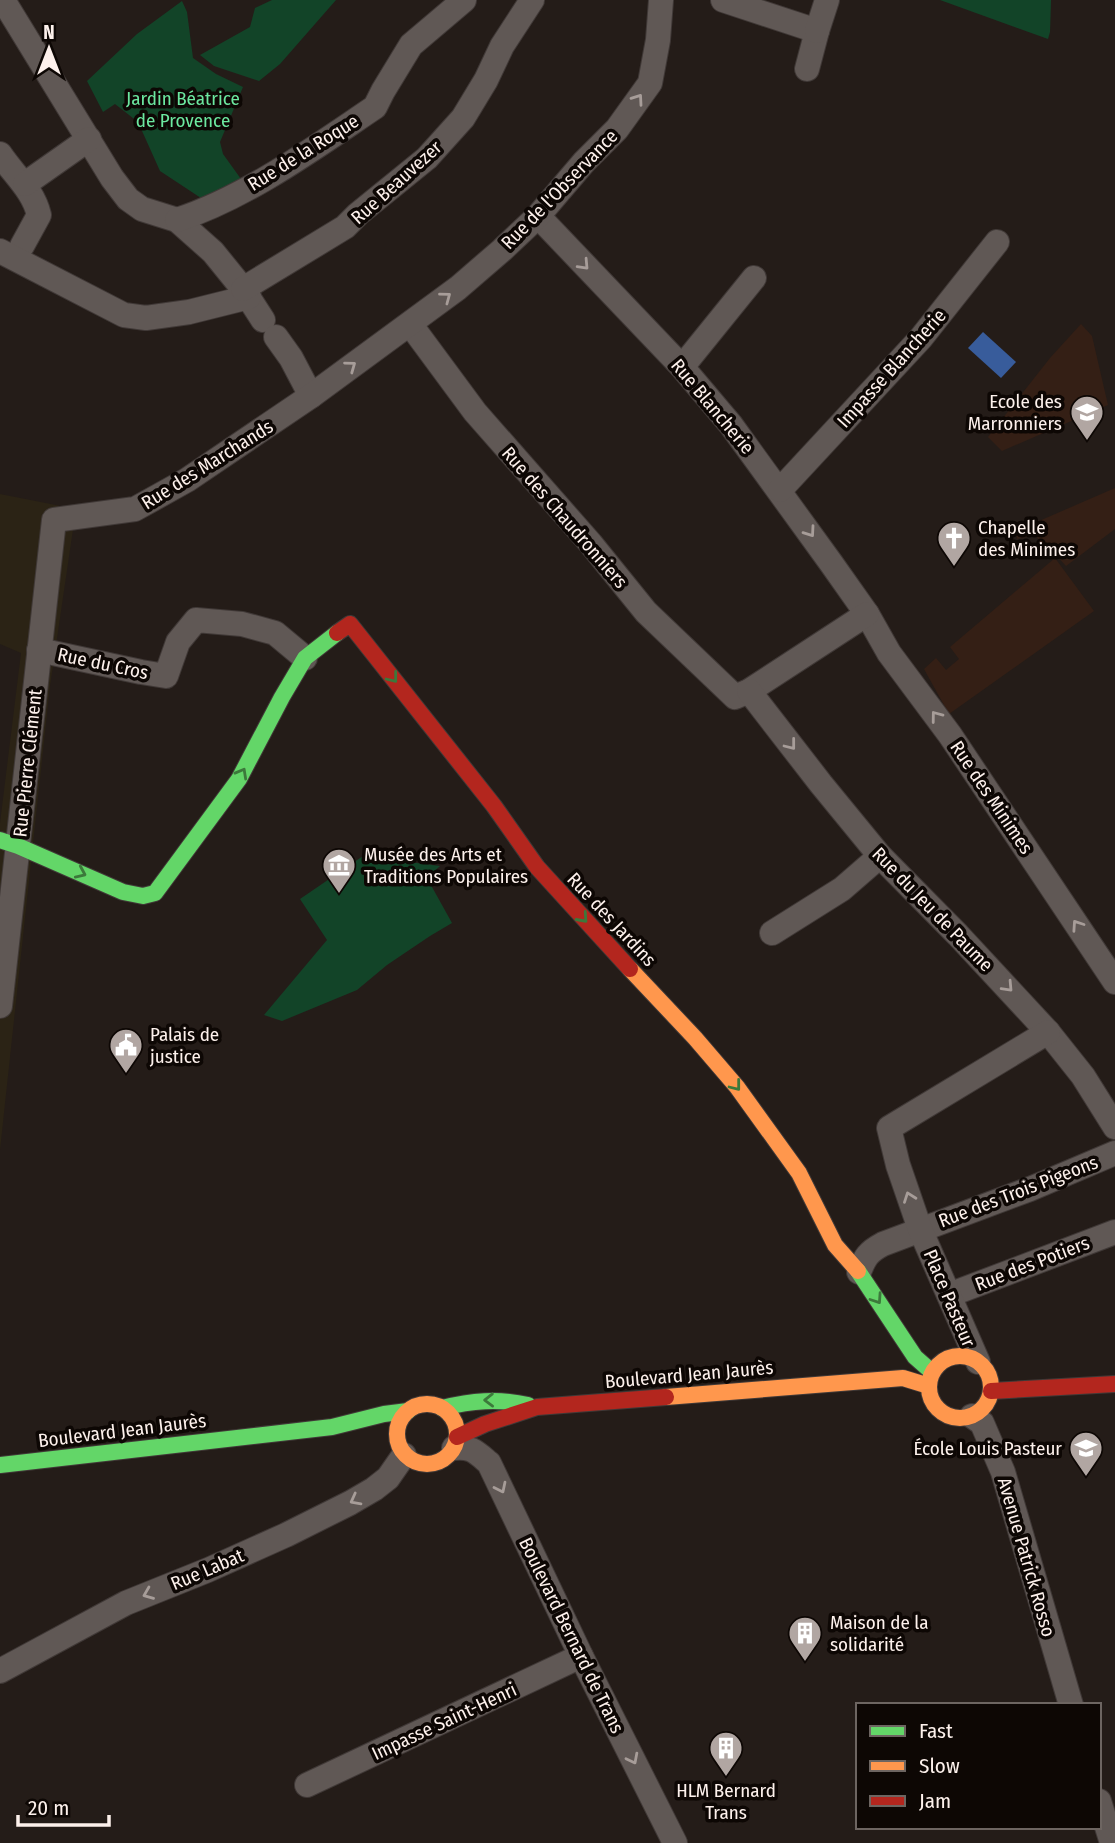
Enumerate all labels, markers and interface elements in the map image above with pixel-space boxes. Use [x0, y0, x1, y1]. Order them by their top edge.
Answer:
north arrow [14, 14, 84, 84]
text: N [43, 21, 55, 44]
park label: Jardin Béatrice de Provence [126, 87, 240, 132]
one-way arrow [630, 94, 643, 107]
street label: Rue de la Roque [244, 109, 363, 196]
street label: Rue de l'Observance [496, 125, 622, 254]
street label: Rue Beauvezer [346, 135, 447, 229]
one-way arrow [576, 257, 589, 270]
one-way arrow [438, 293, 451, 305]
street label: Impasse Blancherie [832, 304, 951, 432]
street label: Rue Blancherie [666, 354, 759, 459]
one-way arrow [343, 362, 356, 374]
place label: Ecole des Marronniers [968, 390, 1062, 435]
school or university icon: Ecole des Marronniers [1068, 393, 1106, 442]
street label: Rue des Marchands [137, 415, 277, 514]
street label: Rue des Chaudronniers [497, 442, 632, 593]
place label: Chapelle des Minimes [978, 516, 1075, 561]
church icon: Chapelle des Minimes [935, 519, 973, 568]
one-way arrow [802, 524, 814, 537]
street label: Rue du Cros [55, 643, 150, 684]
one-way arrow [384, 670, 397, 682]
street label: Rue Pierre Clément [8, 687, 47, 838]
one-way arrow [932, 711, 944, 724]
street label: Rue des Minimes [945, 736, 1038, 858]
one-way arrow [782, 737, 795, 750]
one-way arrow [234, 767, 247, 780]
street label: Rue du Jeu de Paume [867, 842, 998, 976]
place label: Musée des Arts et Traditions Populaires [364, 843, 528, 888]
museum icon: Musée des Arts et Traditions Populaires [320, 846, 358, 895]
one-way arrow [73, 865, 86, 879]
street label: Rue des Jardins [562, 868, 661, 971]
one-way arrow [575, 910, 587, 923]
one-way arrow [1073, 920, 1085, 933]
one-way arrow [999, 979, 1012, 992]
place label: Palais de justice [149, 1023, 219, 1068]
public building icon: Palais de justice [107, 1026, 145, 1075]
one-way arrow [728, 1078, 740, 1091]
street label: Rue des Trois Pigeons [935, 1150, 1101, 1232]
one-way arrow [903, 1192, 917, 1204]
street label: Rue des Potiers [972, 1231, 1093, 1296]
street label: Place Pasteur [919, 1246, 981, 1351]
one-way arrow [869, 1291, 881, 1304]
street label: Boulevard Jean Jaurès [604, 1356, 774, 1393]
one-way arrow [484, 1393, 495, 1408]
street label: Boulevard Jean Jaurès [37, 1409, 207, 1452]
school or university icon: École Louis Pasteur [1067, 1429, 1105, 1478]
place label: École Louis Pasteur [914, 1437, 1062, 1460]
street label: Avenue Patrick Rosso [993, 1475, 1060, 1640]
one-way arrow [493, 1481, 507, 1494]
one-way arrow [349, 1492, 362, 1505]
street label: Boulevard Bernard de Trans [514, 1534, 629, 1737]
street label: Rue Labat [167, 1543, 248, 1595]
one-way arrow [142, 1586, 154, 1600]
place label: Maison de la solidarité [830, 1611, 928, 1656]
building icon: Maison de la solidarité [786, 1614, 824, 1663]
street label: Impasse Saint-Henri [368, 1678, 520, 1765]
legend [856, 1703, 1101, 1829]
text: Fast [919, 1718, 953, 1744]
building icon: HLM Bernard Trans [707, 1729, 745, 1778]
one-way arrow [624, 1752, 638, 1764]
text: Slow [919, 1753, 960, 1779]
place label: HLM Bernard Trans [676, 1779, 776, 1824]
scale bar [18, 1784, 108, 1828]
text: Jam [919, 1788, 951, 1814]
text: 20 m [28, 1795, 69, 1821]

